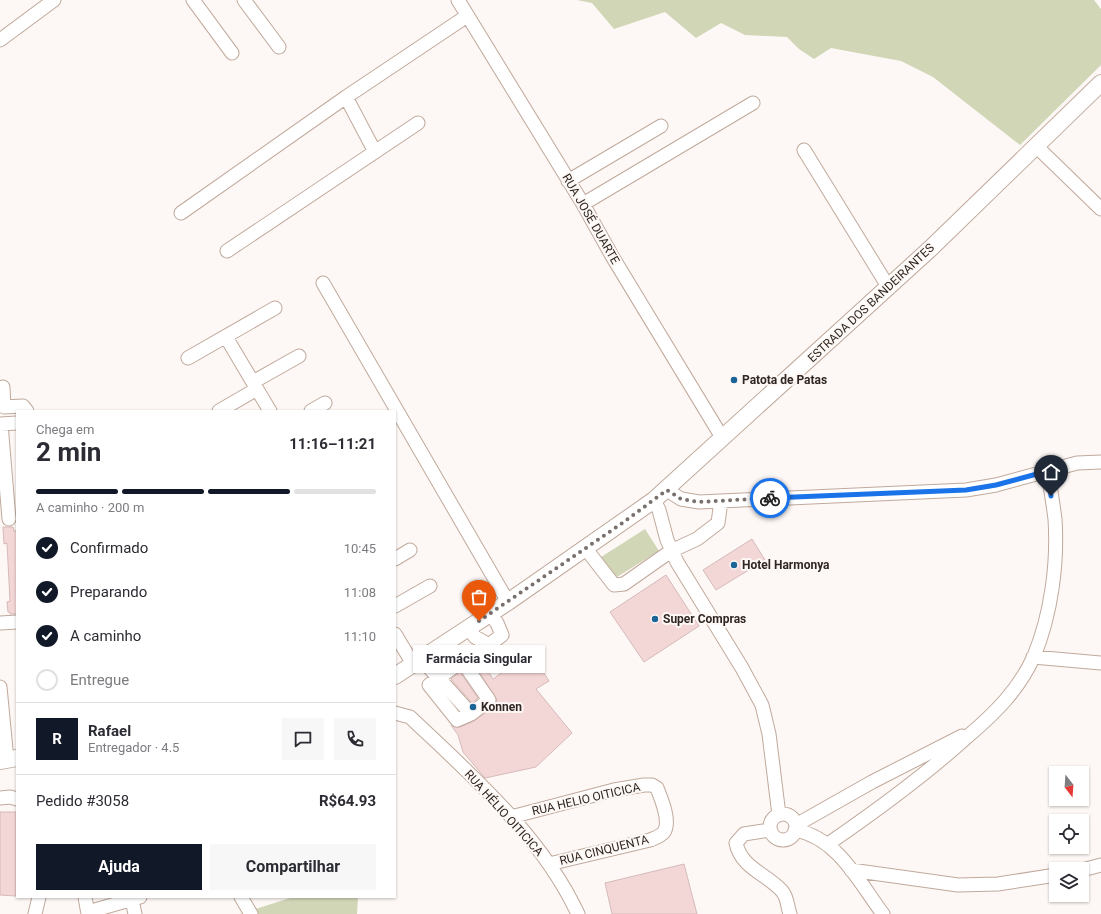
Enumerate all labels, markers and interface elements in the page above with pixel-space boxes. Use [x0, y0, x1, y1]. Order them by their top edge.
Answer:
street label: RUA JOSÉ DUARTE [559, 171, 623, 267]
street label: ESTRADA DOS BANDEIRANTES [805, 241, 937, 365]
place label: Patota de Patas [742, 373, 827, 387]
marker: Patota de Patas [729, 375, 739, 385]
text: Chega em [36, 422, 94, 437]
text: 11:16–11:21 [289, 435, 376, 453]
text: 2 min [36, 437, 101, 467]
pin [1034, 455, 1068, 496]
icon: home [1040, 461, 1062, 483]
courier [750, 478, 790, 518]
icon: bike [759, 487, 781, 509]
text: A caminho · 200 m [36, 500, 144, 515]
icon: check [36, 537, 58, 559]
text: Confirmado [70, 539, 148, 557]
text: 10:45 [344, 541, 376, 556]
place label: Hotel Harmonya [742, 558, 830, 572]
marker: Hotel Harmonya [729, 560, 739, 570]
pin [462, 580, 496, 621]
icon: check [36, 581, 58, 603]
text: Preparando [70, 583, 147, 601]
text: 11:08 [344, 585, 376, 600]
icon: bag [468, 586, 490, 608]
place label: Super Compras [663, 612, 746, 626]
marker: Super Compras [650, 614, 660, 624]
icon: check [36, 625, 58, 647]
text: A caminho [70, 627, 141, 645]
text: 11:10 [344, 629, 376, 644]
callout: Farmácia Singular [413, 645, 545, 673]
text: Farmácia Singular [426, 651, 532, 666]
text: Entregue [70, 671, 129, 689]
place label: Konnen [481, 700, 522, 714]
marker: Konnen [468, 702, 478, 712]
button: chat [282, 718, 324, 760]
button: phone [334, 718, 376, 760]
text: Rafael [88, 722, 131, 740]
text: R [52, 730, 62, 748]
text: Entregador · 4.5 [88, 740, 179, 755]
north arrow [1049, 766, 1089, 806]
map controls [1049, 766, 1089, 902]
street label: RUA HÉLIO OITICICA [462, 767, 547, 859]
street label: RUA HELIO OITICICA [531, 780, 642, 818]
text: Pedido #3058 [36, 792, 129, 810]
text: R$64.93 [319, 792, 376, 810]
button: locate [1049, 814, 1089, 854]
street label: RUA CINQUENTA [558, 832, 650, 868]
button: Ajuda [36, 844, 202, 890]
button: Compartilhar [210, 844, 376, 890]
button: layers [1049, 862, 1089, 902]

